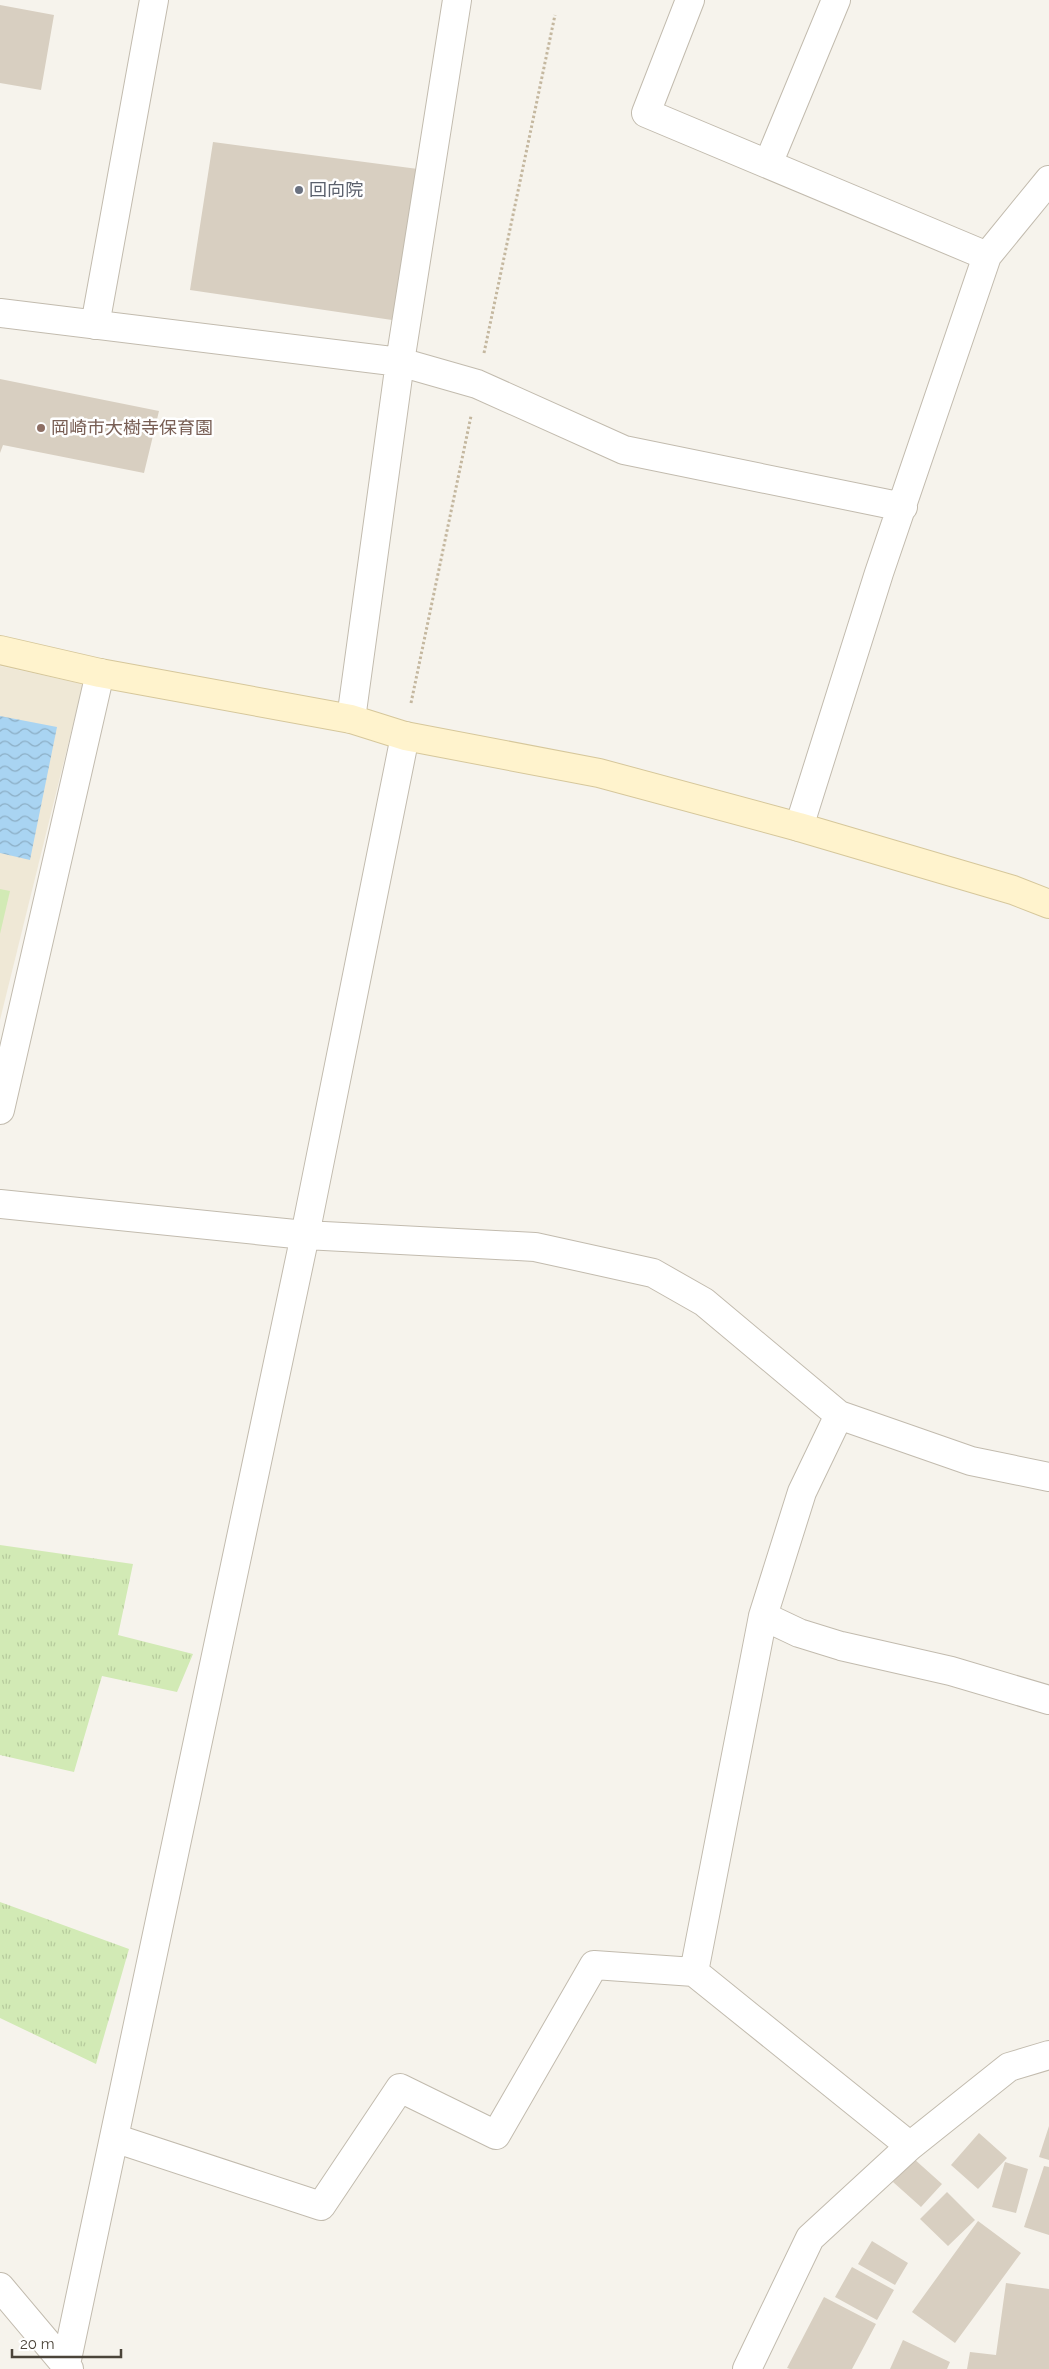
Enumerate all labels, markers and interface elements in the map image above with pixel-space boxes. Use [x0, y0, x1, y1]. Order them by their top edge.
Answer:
place label: 回向院 [309, 179, 363, 200]
marker: 回向院 [293, 184, 305, 196]
place label: 岡崎市大樹寺保育園 [51, 417, 213, 438]
marker: 岡崎市大樹寺保育園 [35, 422, 47, 434]
scale bar [12, 2326, 121, 2358]
text: 20 m [20, 2335, 55, 2353]

